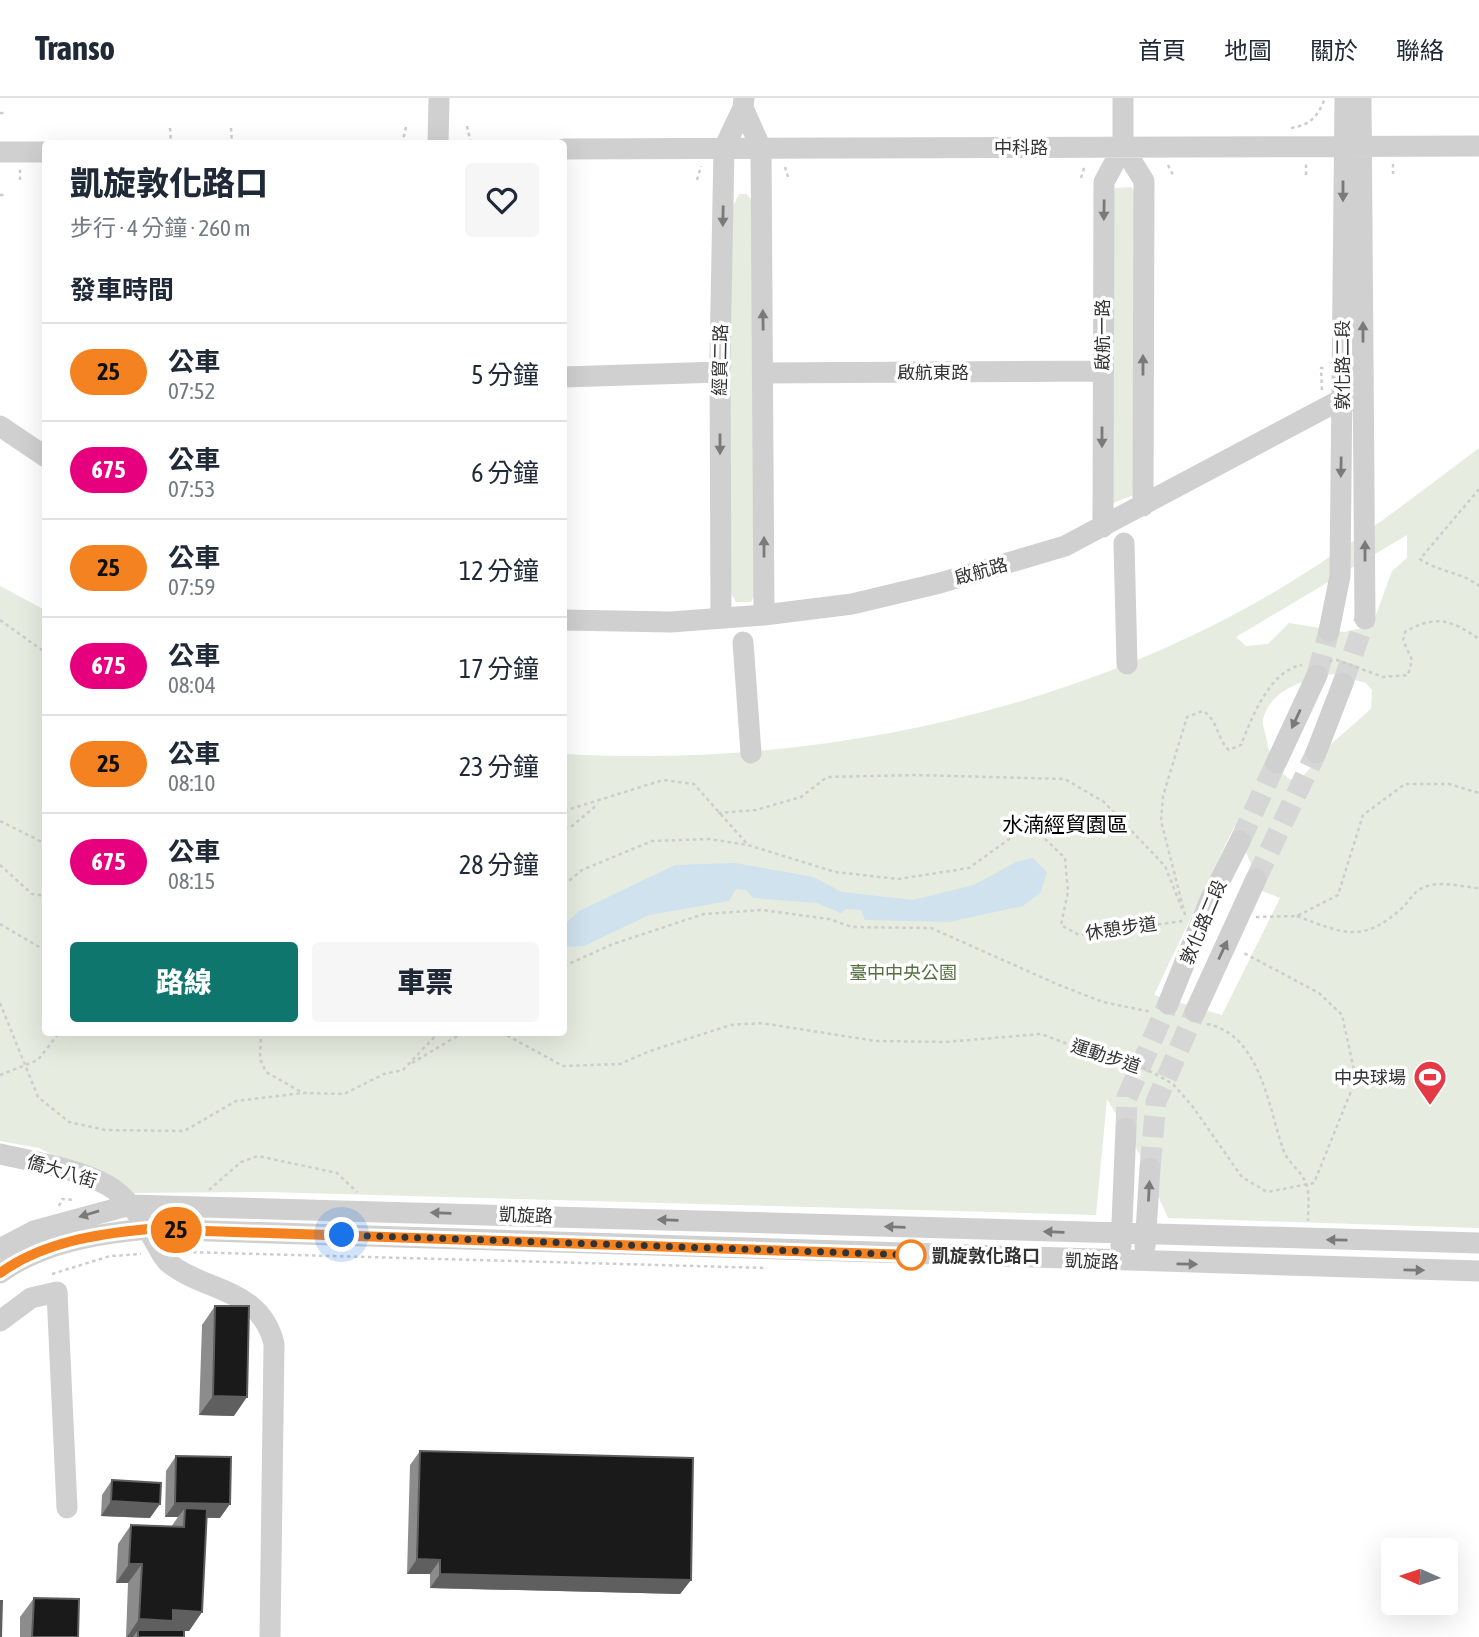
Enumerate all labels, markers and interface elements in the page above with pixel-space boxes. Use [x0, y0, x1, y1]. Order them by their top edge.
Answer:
text: Transo [35, 29, 115, 67]
text: 首頁 [1138, 37, 1186, 64]
text: 地圖 [1224, 37, 1272, 64]
text: 關於 [1310, 37, 1358, 64]
text: 聯絡 [1396, 37, 1444, 64]
street label: 中科路 [994, 137, 1048, 158]
button: heart [465, 163, 539, 237]
text: 凱旋敦化路口 [70, 164, 268, 202]
one-way arrow [1337, 180, 1349, 202]
one-way arrow [1098, 199, 1109, 221]
one-way arrow [717, 206, 728, 228]
text: 步行 · 4 分鐘 · 260 m [70, 215, 251, 241]
text: 發車時間 [70, 275, 174, 305]
street label: 啟航一路 [1092, 299, 1113, 371]
one-way arrow [757, 308, 769, 330]
street label: 敦化路二段 [1332, 320, 1353, 410]
one-way arrow [1357, 321, 1369, 343]
street label: 經貿二路 [709, 324, 731, 396]
text: 公車 [168, 347, 220, 377]
one-way arrow [1137, 353, 1149, 375]
text: 25 [97, 358, 120, 385]
text: 5 分鐘 [471, 360, 539, 390]
street label: 啟航東路 [897, 362, 969, 383]
text: 07:52 [168, 378, 215, 404]
one-way arrow [1096, 427, 1108, 449]
one-way arrow [714, 433, 726, 455]
text: 公車 [168, 445, 220, 475]
text: 675 [92, 456, 125, 483]
one-way arrow [1335, 457, 1347, 479]
text: 6 分鐘 [471, 458, 539, 488]
text: 07:53 [168, 476, 215, 502]
one-way arrow [758, 536, 770, 558]
one-way arrow [1359, 540, 1371, 562]
text: 公車 [168, 543, 220, 573]
street label: 啟航路 [952, 553, 1010, 589]
text: 25 [97, 554, 120, 581]
text: 12 分鐘 [459, 556, 539, 586]
text: 07:59 [168, 574, 215, 600]
text: 公車 [168, 641, 220, 671]
text: 675 [92, 652, 125, 679]
text: 17 分鐘 [459, 654, 539, 684]
text: 08:04 [168, 672, 216, 698]
one-way arrow [1290, 709, 1302, 729]
text: 公車 [168, 739, 220, 769]
text: 25 [97, 750, 120, 777]
text: 23 分鐘 [459, 752, 539, 782]
text: 08:10 [168, 770, 215, 796]
district label: 水湳經貿園區 [1002, 812, 1128, 836]
text: 公車 [168, 837, 220, 867]
text: 675 [92, 848, 125, 875]
text: 28 分鐘 [459, 850, 539, 880]
text: 08:15 [168, 868, 215, 894]
street label: 敦化路二段 [1176, 876, 1230, 968]
street label: 休憩步道 [1084, 913, 1158, 943]
one-way arrow [1218, 939, 1229, 960]
button: 路線 [70, 942, 298, 1022]
button: 車票 [312, 942, 539, 1022]
park label: 臺中中央公園 [849, 962, 957, 983]
street label: 運動步道 [1069, 1035, 1143, 1077]
sports icon: 中央球場 [1411, 1058, 1449, 1107]
place label: 中央球場 [1334, 1067, 1406, 1088]
street label: 僑大八街 [25, 1150, 99, 1192]
one-way arrow [1143, 1180, 1154, 1202]
street label: 凱旋路 [499, 1204, 553, 1226]
line badge: 25 [144, 1207, 208, 1253]
one-way arrow [429, 1207, 451, 1218]
one-way arrow [78, 1210, 99, 1220]
one-way arrow [657, 1214, 679, 1225]
text: 25 [165, 1216, 187, 1243]
your location [324, 1217, 359, 1252]
one-way arrow [884, 1221, 906, 1232]
one-way arrow [1042, 1227, 1064, 1238]
one-way arrow [1326, 1234, 1348, 1245]
marker: 凱旋敦化路口 [896, 1240, 926, 1270]
place label: 凱旋敦化路口 [932, 1245, 1040, 1266]
street label: 凱旋路 [1065, 1250, 1119, 1272]
one-way arrow [1176, 1258, 1198, 1270]
one-way arrow [1404, 1264, 1426, 1275]
north arrow [1381, 1538, 1458, 1615]
map controls [1381, 1538, 1458, 1615]

